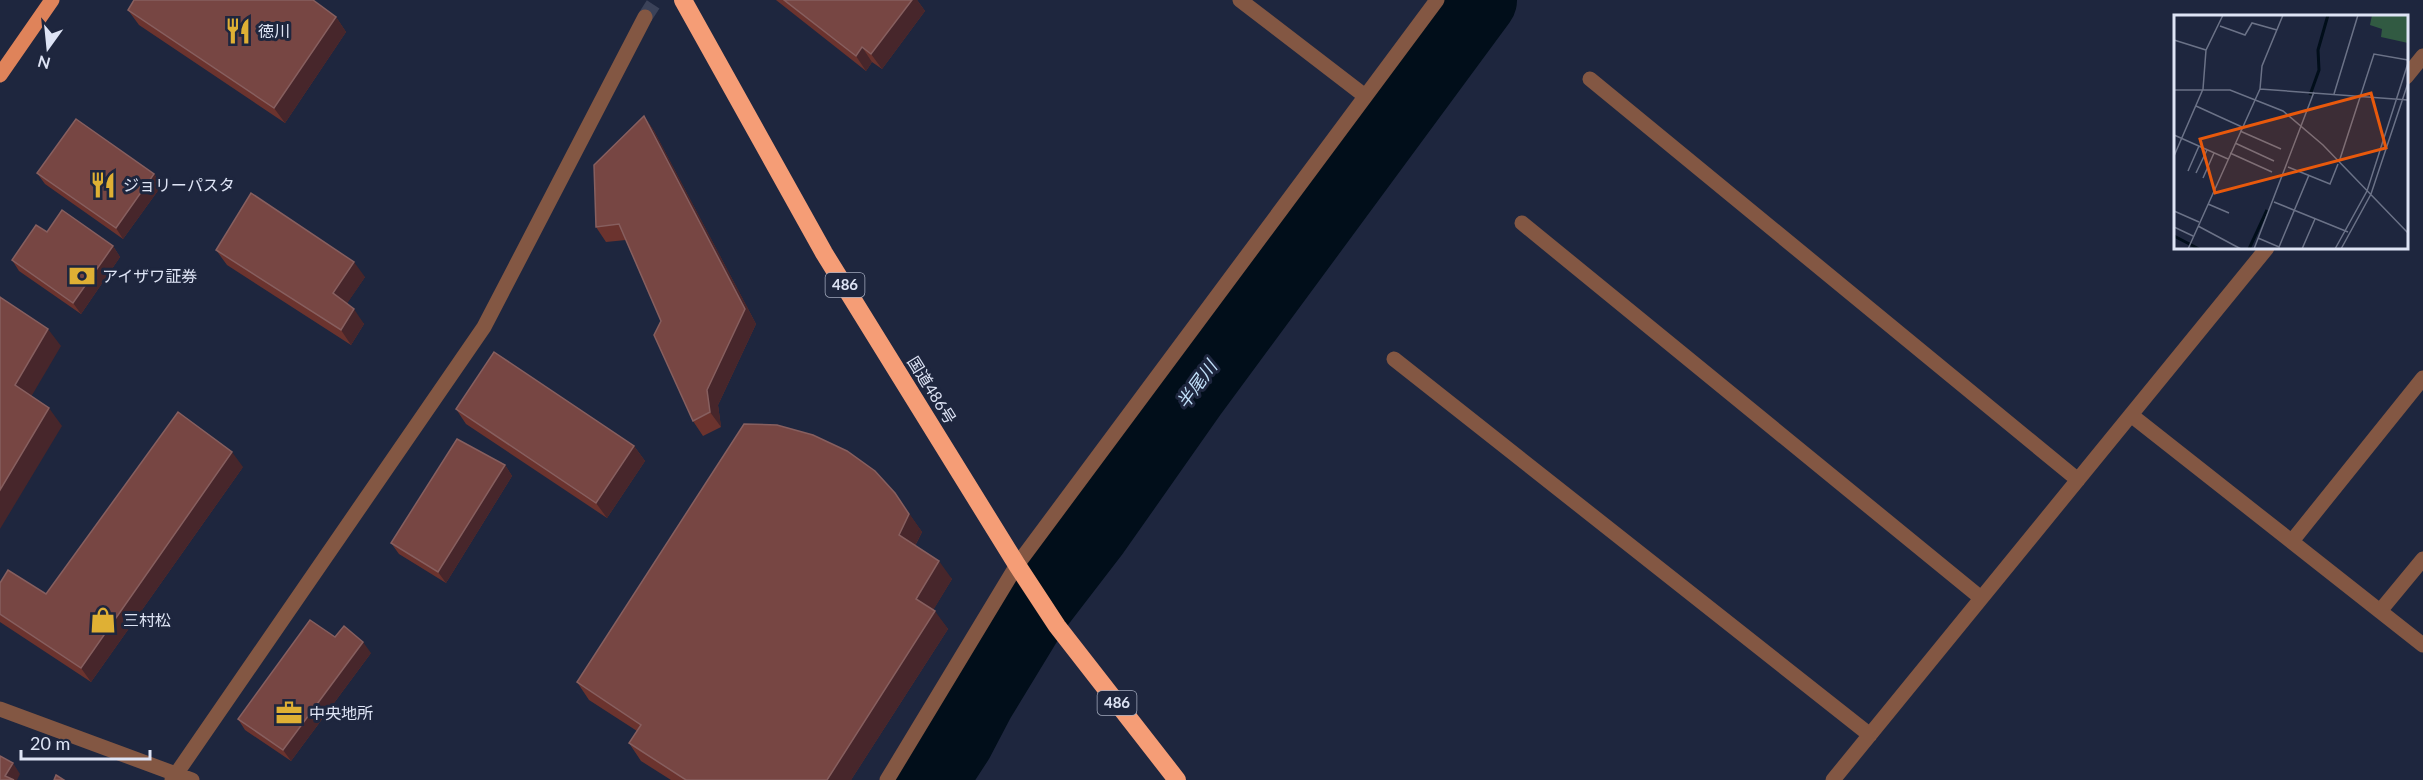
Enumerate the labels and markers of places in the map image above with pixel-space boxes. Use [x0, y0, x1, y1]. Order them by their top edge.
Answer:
restaurant icon: 徳川 [223, 16, 253, 46]
place label: 徳川 [258, 21, 290, 40]
restaurant icon: ジョリーパスタ [88, 170, 118, 200]
place label: ジョリーパスタ [123, 175, 235, 194]
bank icon: アイザワ証券 [67, 261, 97, 291]
place label: アイザワ証券 [102, 266, 197, 285]
shop icon: 三村松 [88, 605, 118, 635]
place label: 三村松 [123, 610, 171, 629]
office icon: 中央地所 [274, 698, 304, 728]
place label: 中央地所 [309, 703, 373, 722]

